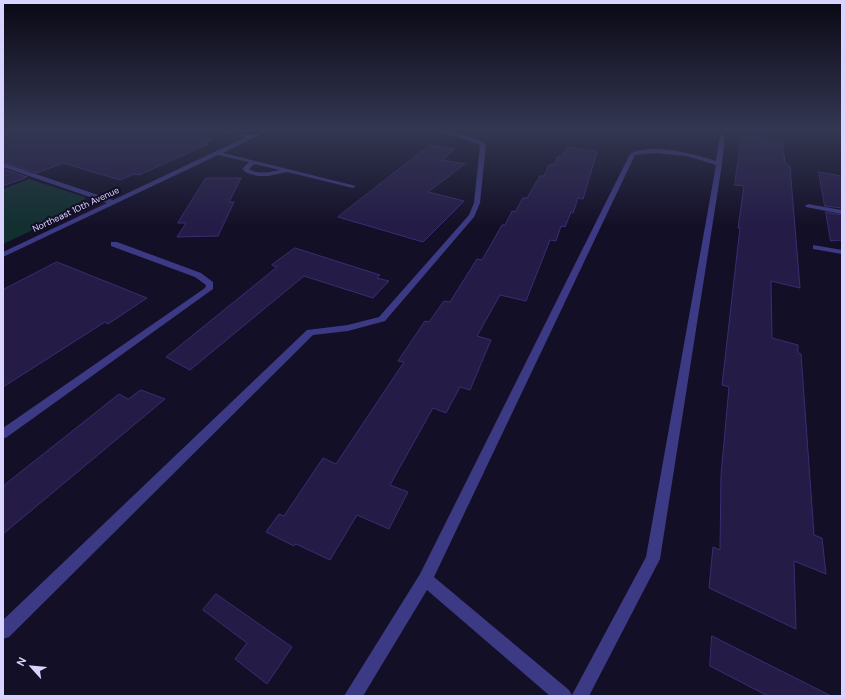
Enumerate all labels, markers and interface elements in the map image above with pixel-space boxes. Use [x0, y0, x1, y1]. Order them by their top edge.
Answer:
street label: Northeast 10th Avenue [31, 185, 121, 235]
north arrow [12, 647, 52, 687]
text: N [13, 655, 29, 668]

